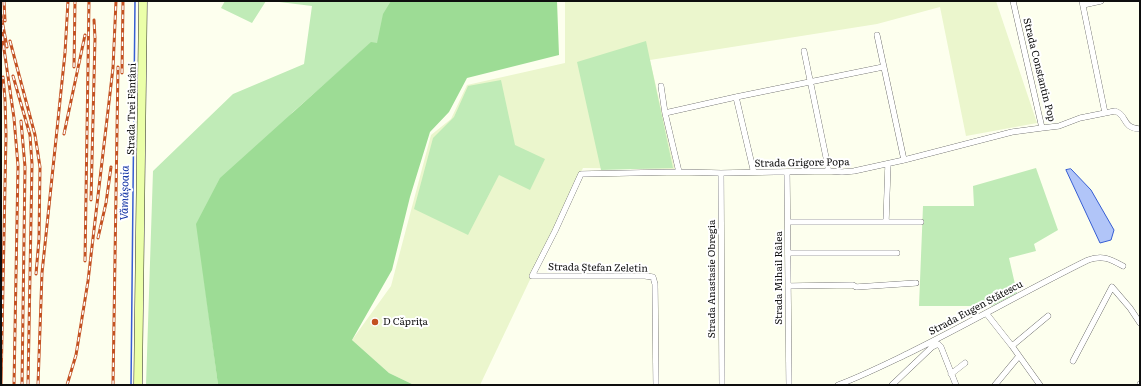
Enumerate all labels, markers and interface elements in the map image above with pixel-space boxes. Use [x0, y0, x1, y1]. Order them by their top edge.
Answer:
street label: Strada Constantin Pop [1020, 17, 1058, 123]
street label: Strada Trei Fântâni [125, 63, 139, 155]
street label: Strada Grigore Popa [754, 156, 850, 170]
water label: Vămășoaia [118, 165, 132, 221]
street label: Strada Anastasie Obregia [706, 220, 718, 338]
street label: Strada Mihail Râlea [773, 231, 785, 325]
street label: Strada Ștefan Zeletin [548, 261, 648, 275]
street label: Strada Eugen Stătescu [927, 278, 1025, 338]
place label: D Căprița [383, 316, 428, 328]
marker: D Căprița [370, 317, 380, 327]

